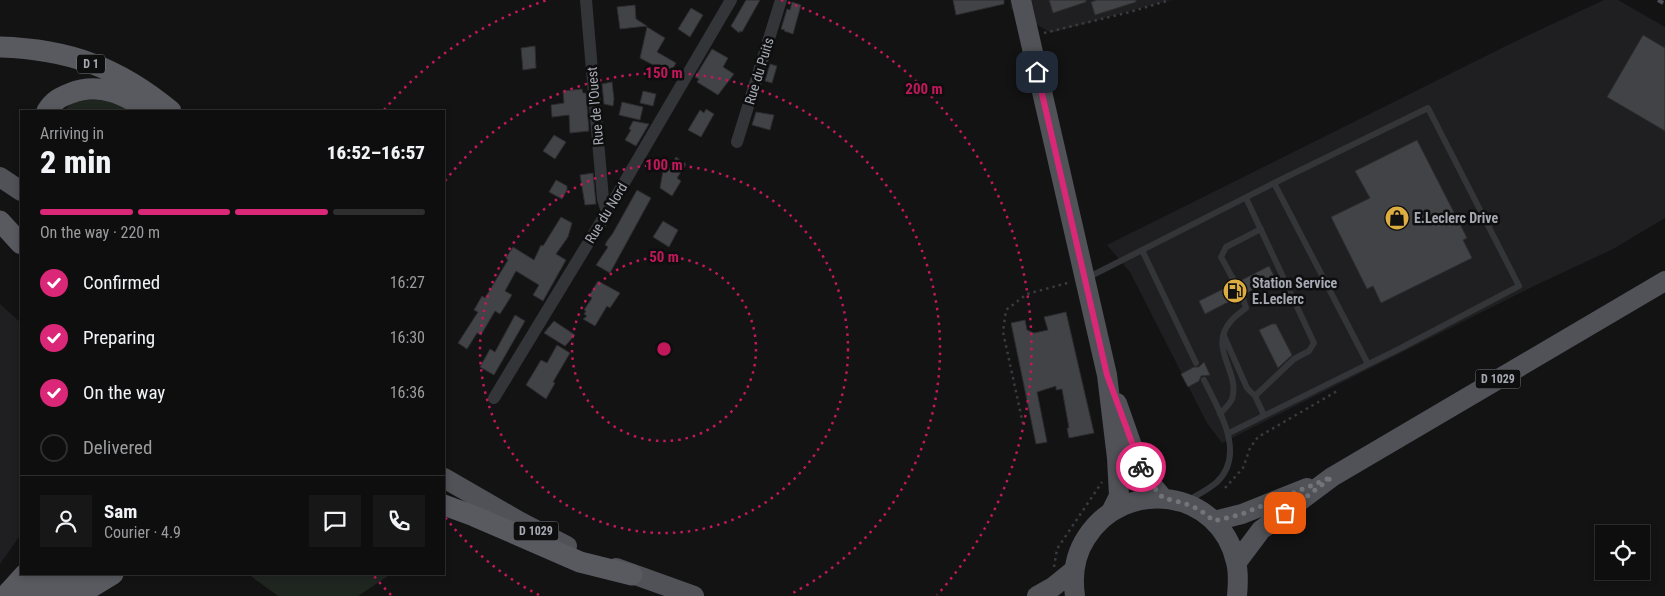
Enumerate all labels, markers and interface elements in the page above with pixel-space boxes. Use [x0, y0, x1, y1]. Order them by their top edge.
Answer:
street label: Rue du Puits [741, 36, 777, 106]
pin [1016, 51, 1058, 93]
road number: D 1 [77, 54, 105, 74]
icon: home [1023, 58, 1051, 86]
text: 150 m [645, 64, 683, 82]
street label: Rue de l'Ouest [584, 66, 606, 146]
text: 200 m [905, 80, 943, 98]
text: Arriving in [40, 124, 104, 143]
text: 16:52–16:57 [327, 141, 425, 164]
text: 2 min [40, 143, 111, 181]
text: 100 m [645, 156, 683, 174]
street label: Rue du Nord [582, 180, 630, 246]
shop icon: E.Leclerc Drive [1384, 205, 1410, 231]
place label: E.Leclerc Drive [1414, 210, 1498, 226]
text: On the way · 220 m [40, 223, 160, 242]
text: 50 m [649, 248, 679, 266]
icon: check [40, 269, 68, 297]
text: Confirmed [83, 271, 160, 294]
text: 16:27 [390, 273, 425, 292]
place label: Station Service E.Leclerc [1252, 275, 1338, 307]
fuel station icon: Station Service E.Leclerc [1222, 278, 1248, 304]
icon: check [40, 324, 68, 352]
text: Preparing [83, 326, 155, 349]
text: 16:30 [390, 328, 425, 347]
centre of rings [655, 340, 673, 358]
road number: D 1029 [1476, 369, 1520, 388]
icon: check [40, 379, 68, 407]
text: On the way [83, 381, 165, 404]
text: 16:36 [390, 383, 425, 402]
text: Delivered [83, 436, 152, 459]
courier [1116, 442, 1166, 492]
icon: bike [1127, 453, 1155, 481]
pin [1264, 492, 1306, 534]
button: person [40, 495, 92, 547]
button: chat [309, 495, 361, 547]
button: phone [373, 495, 425, 547]
icon: bag [1271, 499, 1299, 527]
text: Sam [104, 500, 137, 523]
road number: D 1029 [514, 522, 558, 540]
text: Courier · 4.9 [104, 523, 181, 542]
map controls [1595, 525, 1650, 580]
button: locate [1595, 525, 1650, 580]

